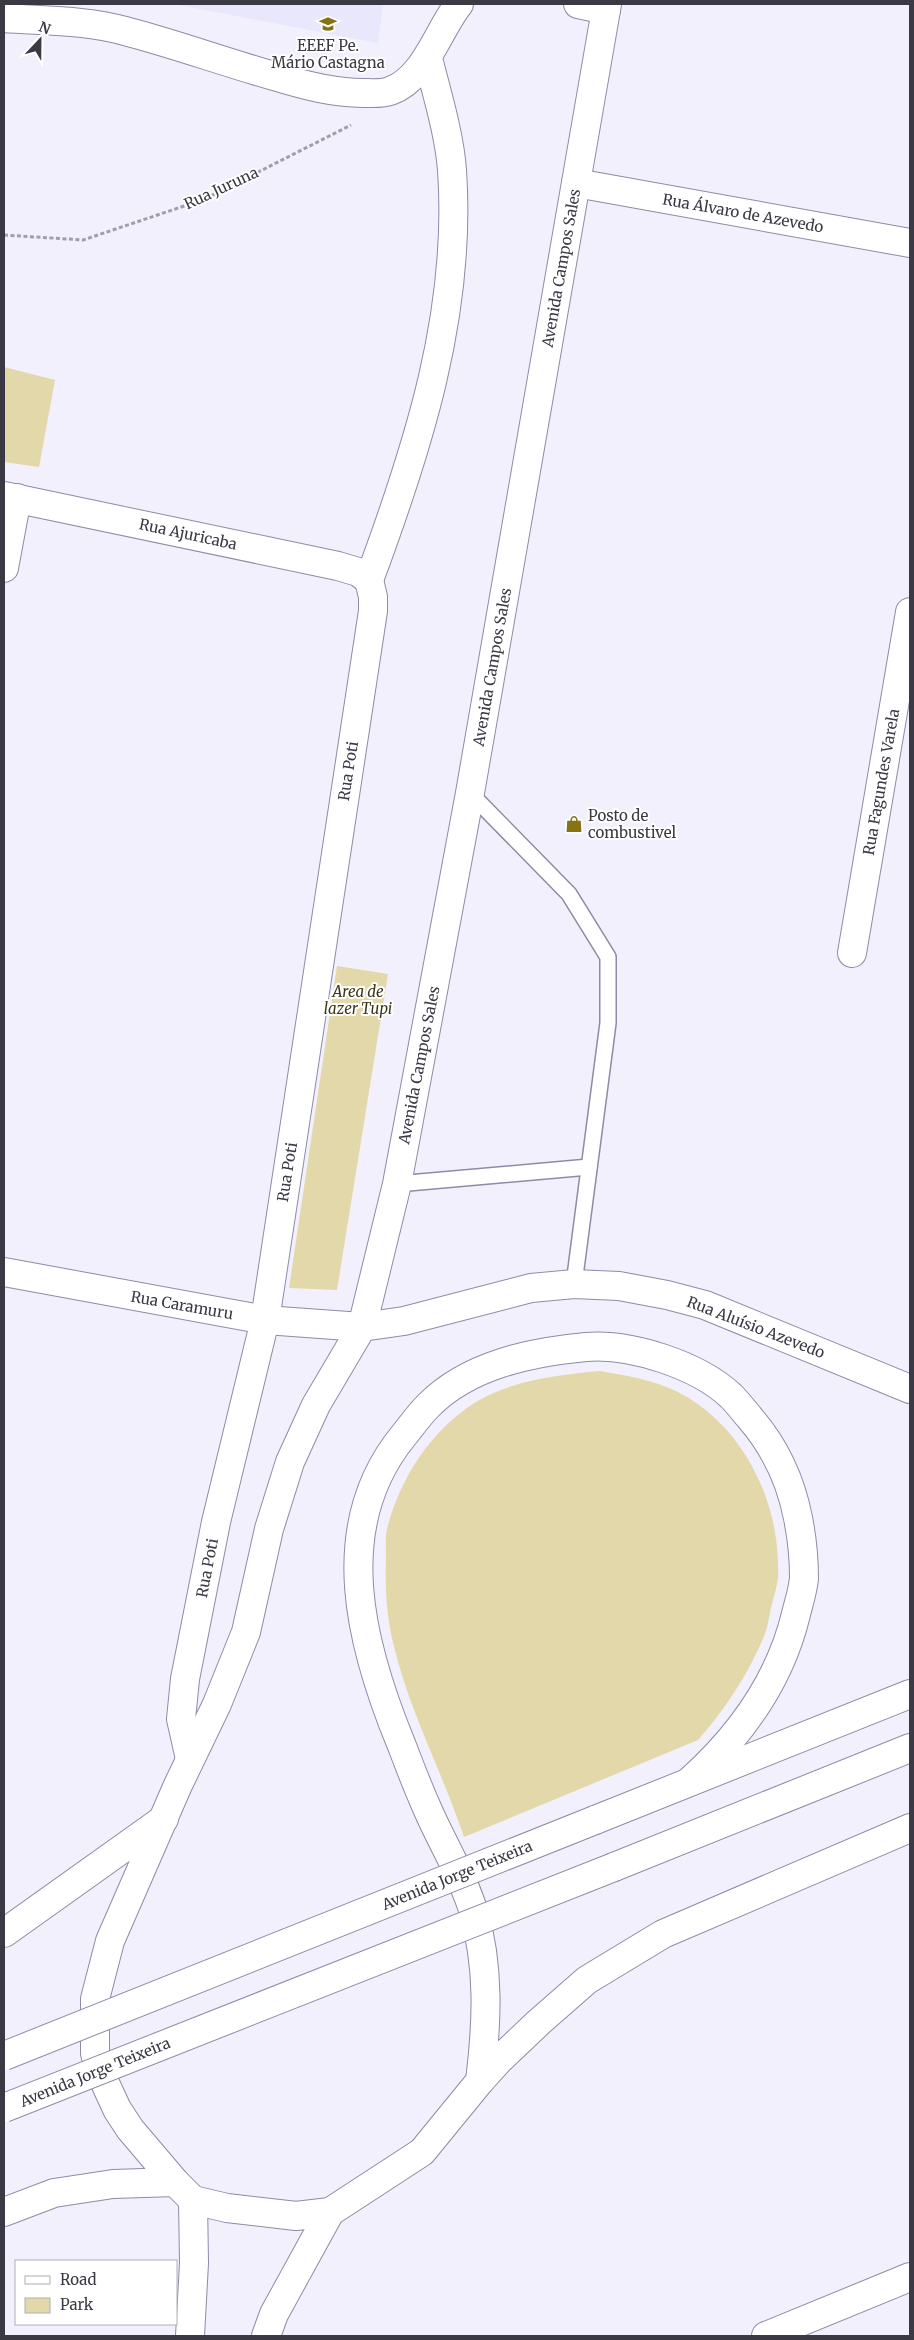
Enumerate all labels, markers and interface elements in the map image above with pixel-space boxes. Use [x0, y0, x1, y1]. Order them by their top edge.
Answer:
school or university icon: EEEF Pe. Mário Castagna [318, 14, 338, 34]
north arrow [15, 15, 65, 65]
text: N [36, 18, 53, 38]
place label: EEEF Pe. Mário Castagna [271, 36, 385, 72]
street label: Rua Juruna [181, 163, 261, 213]
street label: Avenida Campos Sales [538, 187, 584, 350]
street label: Rua Álvaro de Azevedo [661, 188, 825, 237]
street label: Rua Ajuricaba [137, 514, 239, 554]
street label: Avenida Campos Sales [469, 586, 515, 749]
street label: Rua Fagundes Varela [859, 707, 903, 857]
street label: Rua Poti [334, 740, 362, 802]
place label: Posto de combustivel [588, 806, 676, 842]
shop icon: Posto de combustivel [564, 814, 584, 834]
park label: Area de lazer Tupi [324, 982, 392, 1018]
street label: Avenida Campos Sales [394, 984, 444, 1147]
street label: Rua Poti [273, 1141, 301, 1203]
street label: Rua Caramuru [129, 1287, 235, 1323]
street label: Rua Aluísio Azevedo [684, 1292, 828, 1362]
street label: Rua Poti [192, 1537, 222, 1599]
street label: Avenida Jorge Teixeira [378, 1836, 535, 1914]
street label: Avenida Jorge Teixeira [16, 2033, 173, 2111]
legend [15, 2260, 178, 2325]
text: Road [60, 2270, 96, 2289]
text: Park [60, 2295, 94, 2314]

